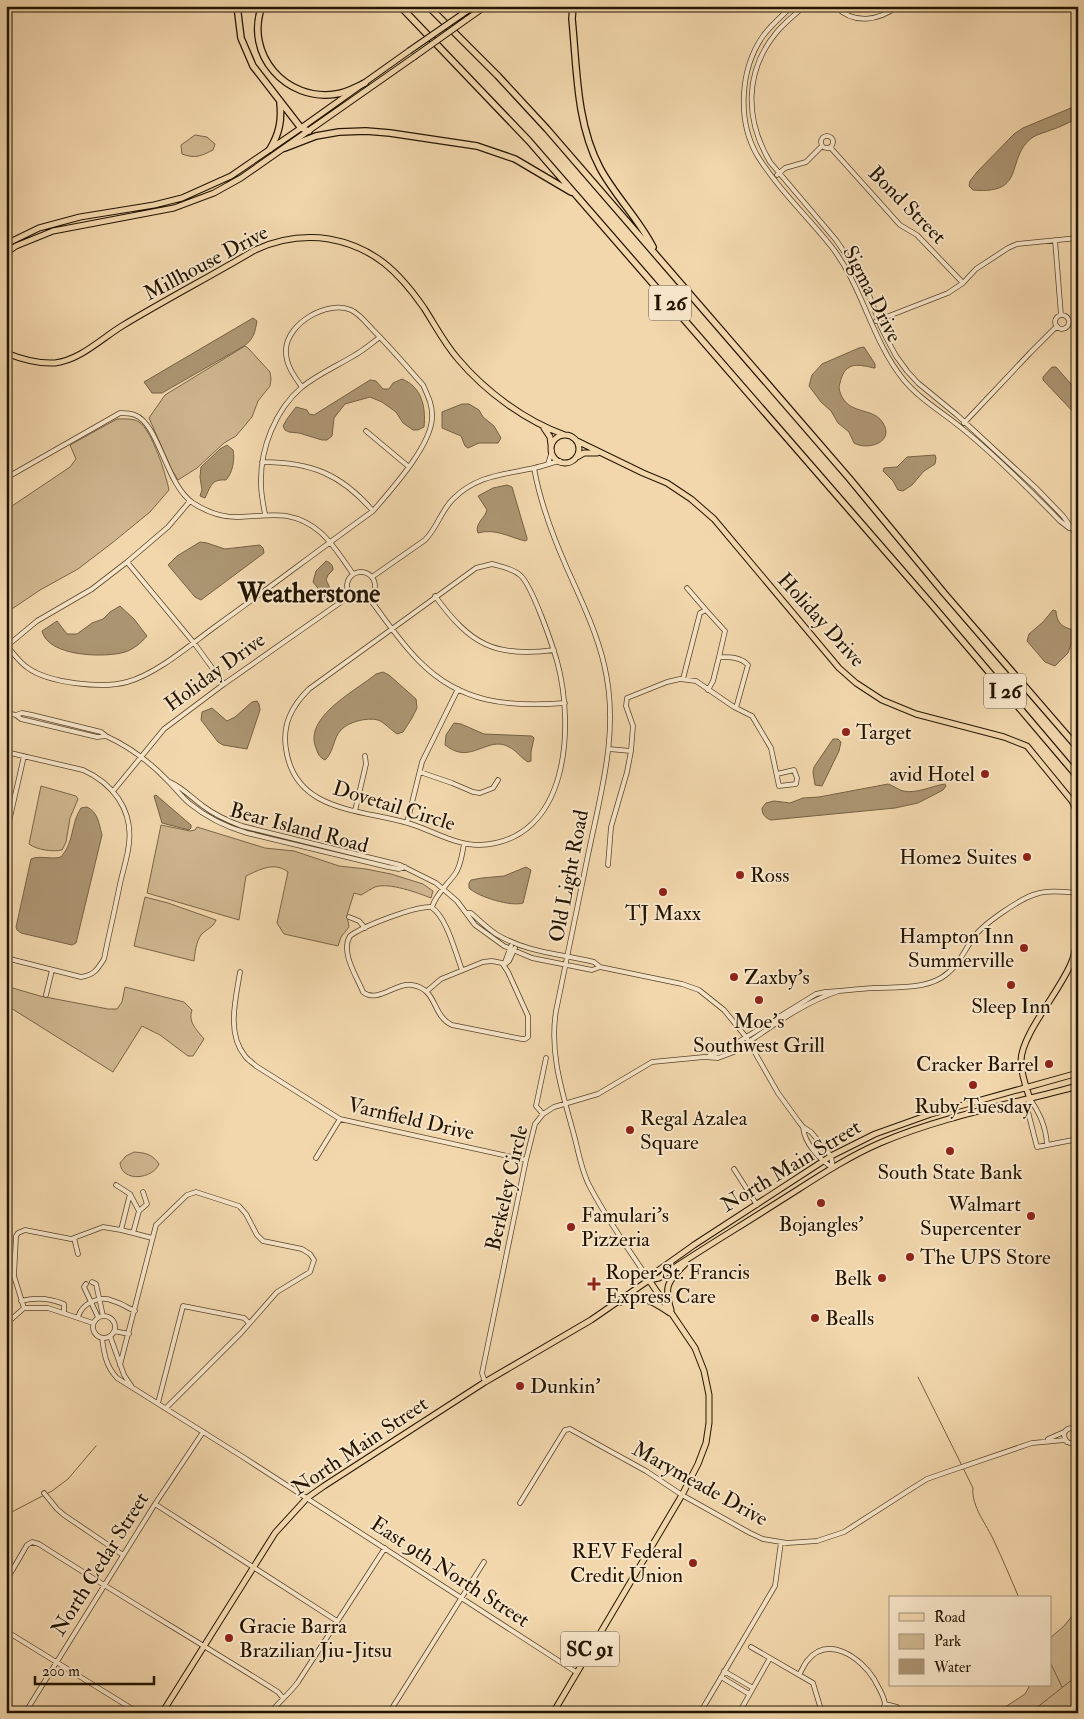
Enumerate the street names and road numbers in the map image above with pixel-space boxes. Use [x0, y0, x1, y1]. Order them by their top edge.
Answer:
street label: Bond Street [862, 160, 952, 250]
street label: Millhouse Drive [139, 219, 273, 307]
street label: Sigma Drive [836, 241, 908, 347]
road number: I 26 [649, 286, 691, 320]
street label: Holiday Drive [771, 567, 871, 673]
street label: Holiday Drive [159, 626, 271, 718]
road number: I 26 [984, 674, 1026, 708]
street label: Dovetail Circle [330, 775, 459, 837]
street label: Bear Island Road [227, 797, 372, 860]
street label: Old Light Road [543, 807, 595, 944]
street label: Varnfield Drive [345, 1091, 477, 1147]
street label: North Main Street [716, 1113, 866, 1218]
street label: Berkeley Circle [479, 1123, 535, 1253]
street label: North Main Street [287, 1390, 434, 1502]
street label: Marymeade Drive [627, 1436, 773, 1533]
street label: North Cedar Street [45, 1487, 155, 1641]
street label: East 9th North Street [365, 1510, 535, 1634]
road number: SC 91 [561, 1632, 619, 1666]

